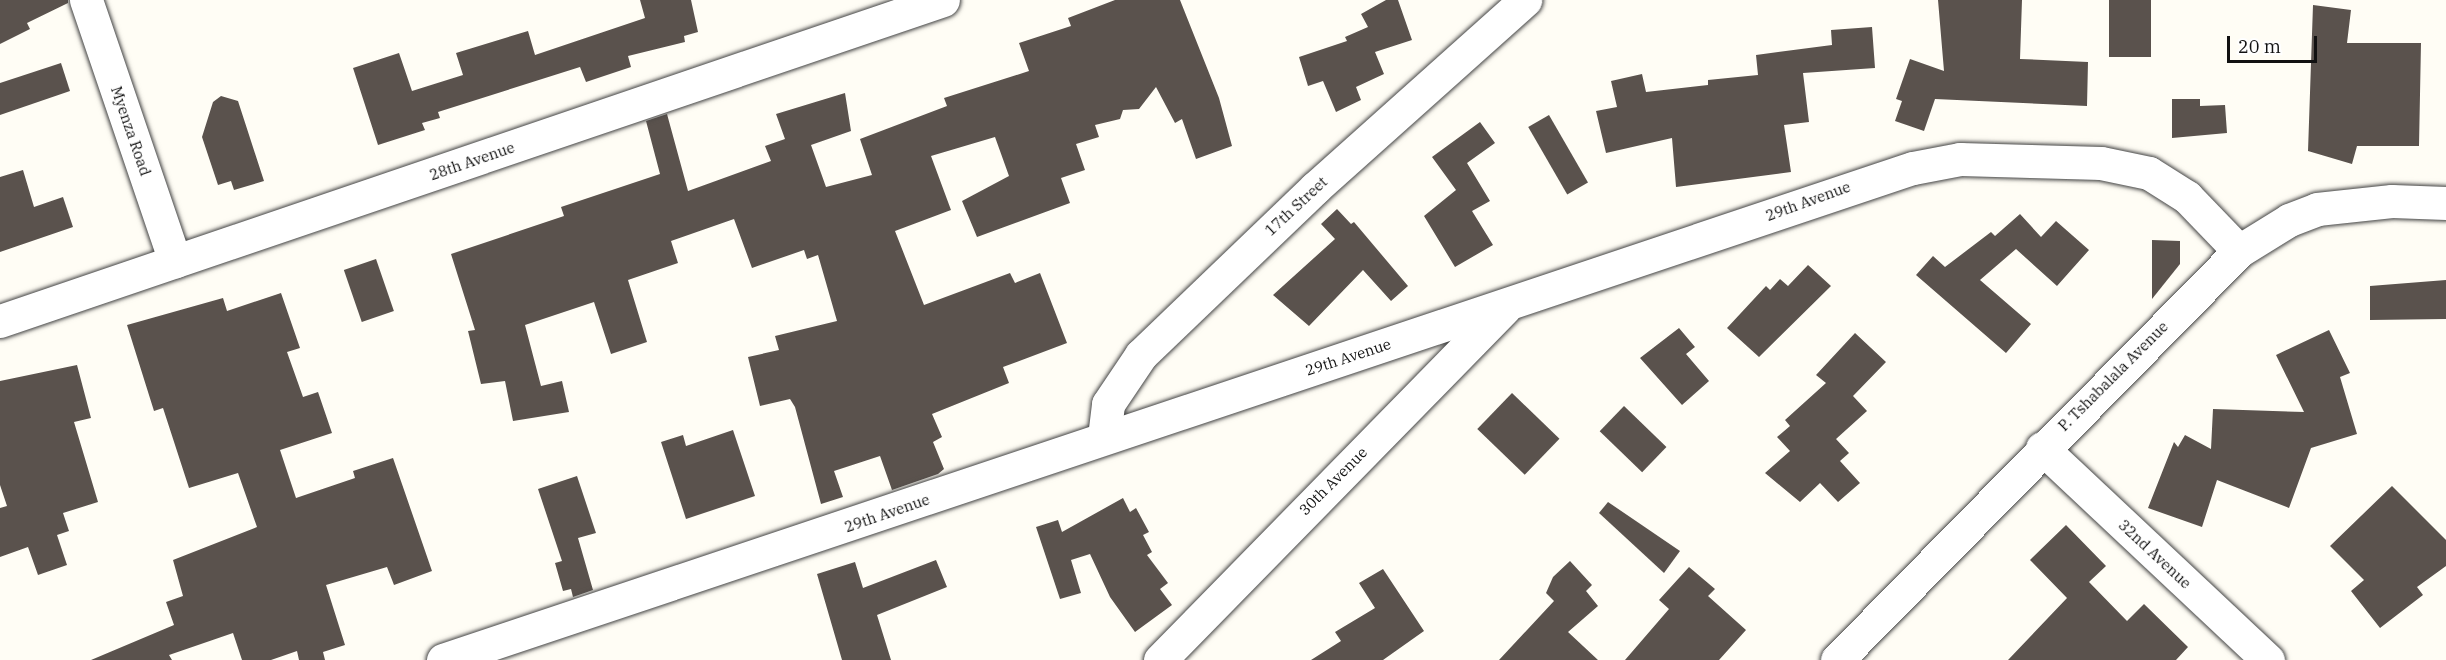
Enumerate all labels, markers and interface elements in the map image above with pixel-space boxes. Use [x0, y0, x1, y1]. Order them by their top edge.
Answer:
scale bar [2230, 24, 2320, 62]
text: 20 m [2238, 35, 2281, 58]
street label: Myenza Road [107, 84, 155, 178]
street label: 28th Avenue [427, 138, 517, 184]
street label: 17th Street [1261, 173, 1331, 239]
street label: 29th Avenue [1763, 177, 1853, 225]
street label: P. Tshabalala Avenue [2054, 317, 2172, 435]
street label: 29th Avenue [1303, 335, 1393, 379]
street label: 30th Avenue [1295, 443, 1371, 519]
street label: 29th Avenue [842, 490, 932, 536]
street label: 32nd Avenue [2115, 516, 2195, 592]

